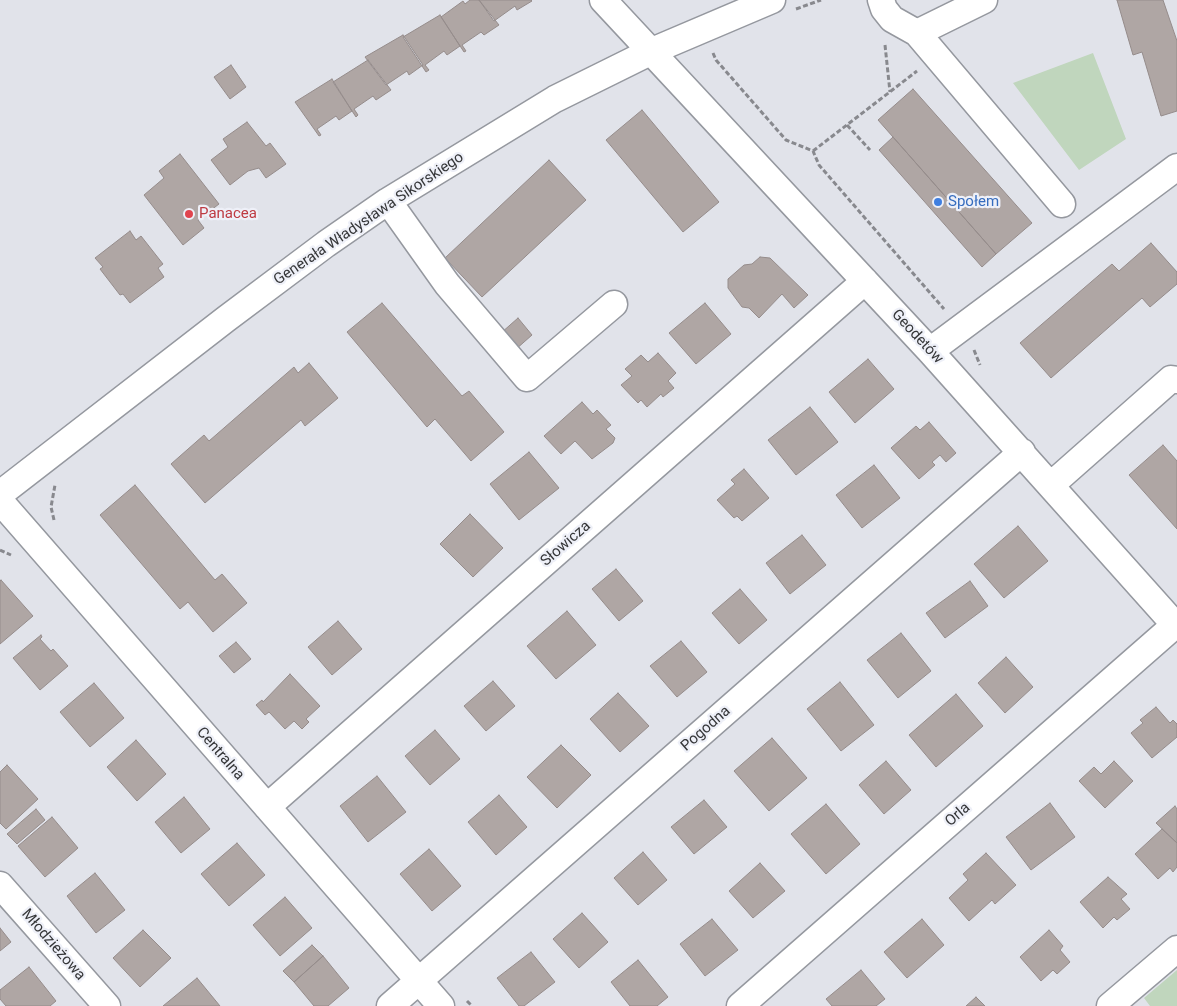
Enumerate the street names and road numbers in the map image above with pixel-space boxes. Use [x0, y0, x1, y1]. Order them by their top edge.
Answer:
street label: Generała Władysława Sikorskiego [271, 149, 467, 289]
street label: Geodetów [887, 306, 947, 368]
street label: Słowicza [537, 518, 595, 570]
street label: Pogodna [678, 703, 734, 755]
street label: Centralna [192, 724, 248, 784]
street label: Orla [942, 799, 974, 831]
street label: Młodzieżowa [17, 906, 89, 984]

